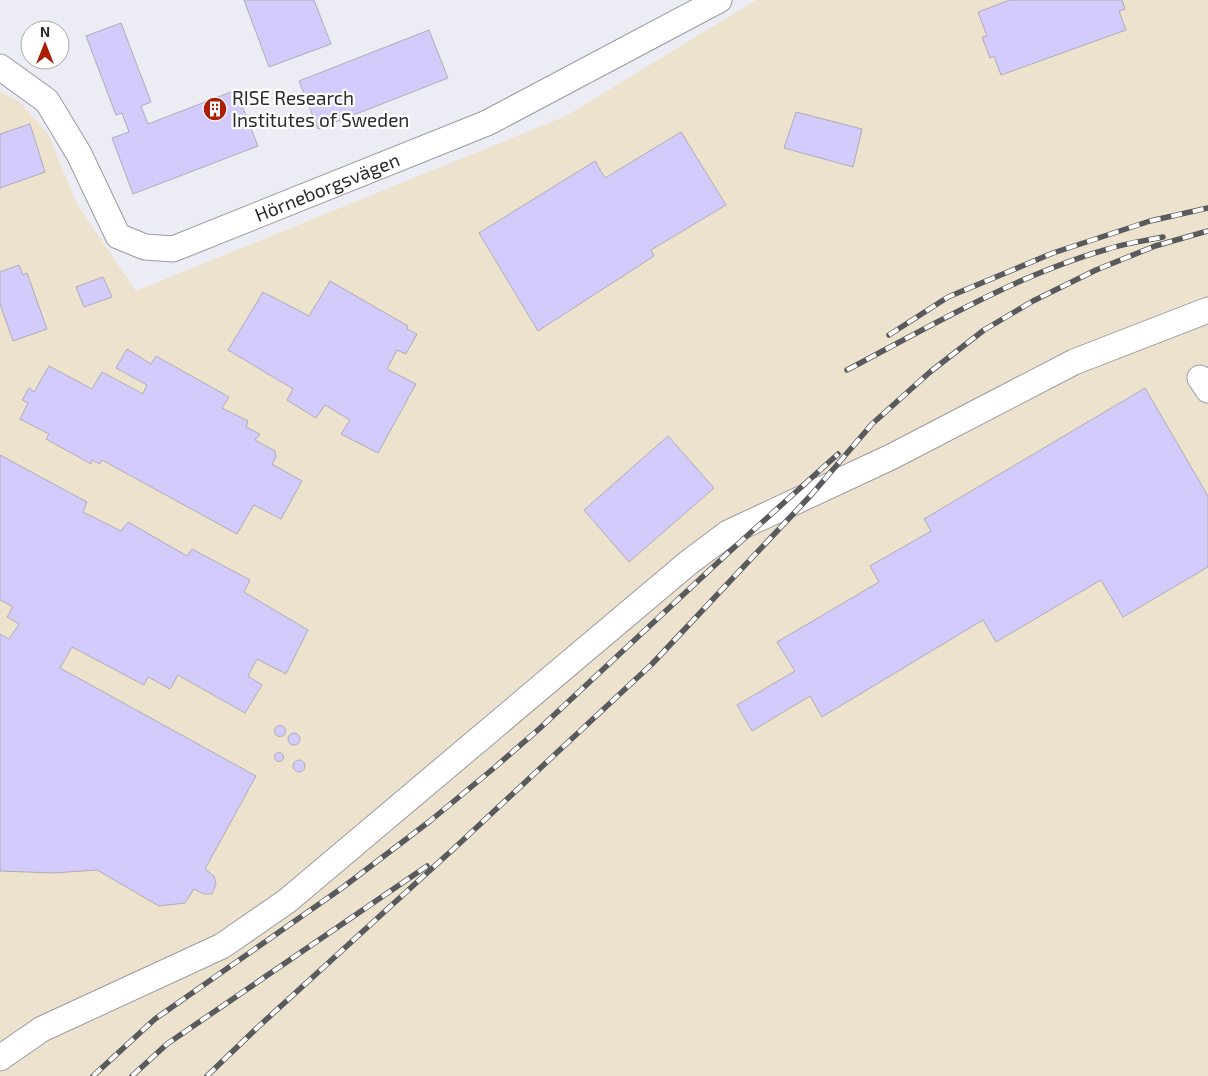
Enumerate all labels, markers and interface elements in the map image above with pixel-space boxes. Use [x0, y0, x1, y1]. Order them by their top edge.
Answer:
north arrow [20, 20, 70, 70]
text: N [40, 23, 50, 40]
place label: RISE Research Institutes of Sweden [232, 86, 409, 131]
building icon: RISE Research Institutes of Sweden [202, 96, 228, 122]
street label: Hörneborgsvägen [251, 147, 403, 226]

